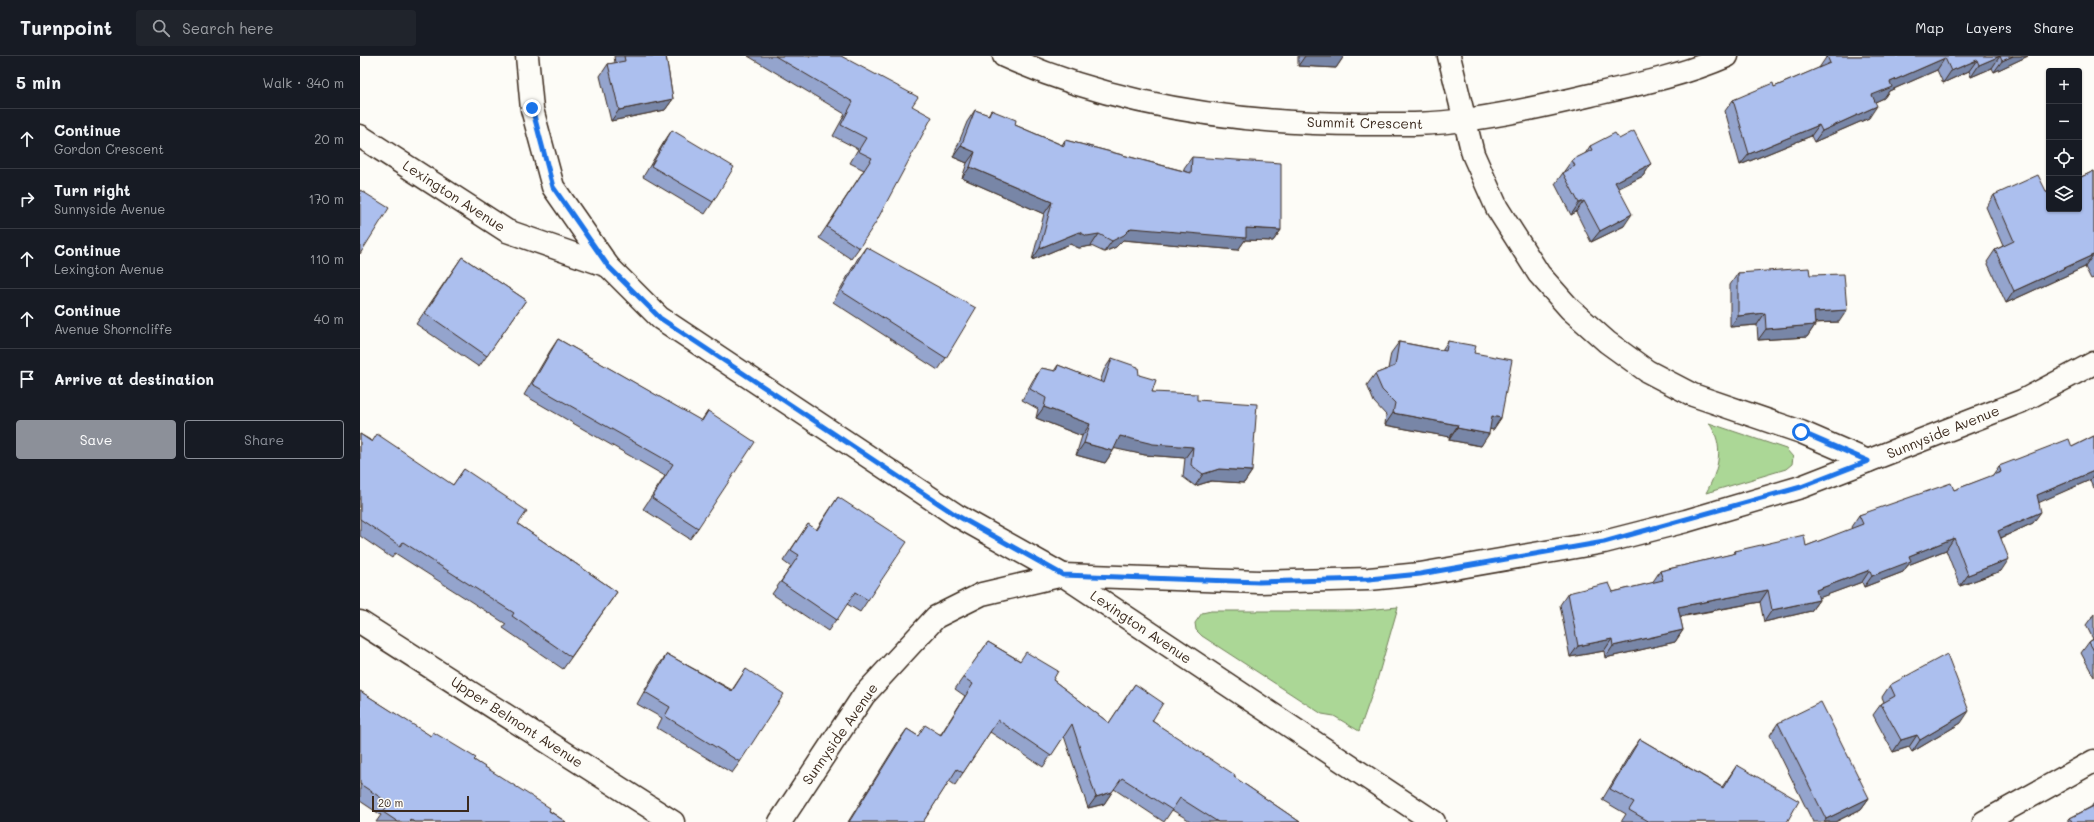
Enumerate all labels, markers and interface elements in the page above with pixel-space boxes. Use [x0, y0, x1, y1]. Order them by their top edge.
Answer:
search box [136, 10, 416, 46]
text: Turnpoint [20, 15, 112, 40]
icon: search [150, 17, 172, 39]
text: Search here [182, 18, 273, 38]
text: Map [1915, 18, 1944, 37]
text: Layers [1966, 18, 2012, 37]
text: Share [2034, 18, 2074, 37]
map controls [2046, 68, 2082, 212]
button: + [2046, 68, 2082, 104]
text: 5 min [16, 71, 61, 93]
text: Walk · 340 m [263, 74, 344, 91]
route end [523, 99, 541, 117]
button: − [2046, 104, 2082, 140]
street label: Summit Crescent [1307, 112, 1423, 133]
text: Continue [54, 120, 121, 140]
icon: ahead [16, 128, 38, 150]
text: 20 m [314, 130, 344, 147]
text: Gordon Crescent [54, 140, 164, 157]
button: locate [2046, 140, 2082, 176]
street label: Lexington Avenue [399, 155, 509, 236]
button: layers [2046, 176, 2082, 212]
text: Turn right [54, 180, 131, 200]
icon: right [16, 188, 38, 210]
text: 170 m [308, 190, 344, 207]
text: Sunnyside Avenue [54, 200, 165, 217]
text: Continue [54, 240, 121, 260]
icon: ahead [16, 248, 38, 270]
text: 110 m [310, 250, 344, 267]
text: Lexington Avenue [54, 260, 164, 277]
text: Continue [54, 300, 121, 320]
icon: ahead [16, 308, 38, 330]
text: 40 m [314, 310, 344, 327]
text: Avenue Shorncliffe [54, 320, 172, 337]
icon: arrive [16, 368, 38, 390]
text: Arrive at destination [54, 369, 214, 389]
street label: Sunnyside Avenue [1884, 400, 2002, 463]
button: Save [16, 420, 176, 459]
button: Share [184, 420, 344, 459]
route start [1792, 423, 1810, 441]
street label: Lexington Avenue [1087, 586, 1196, 668]
street label: Upper Belmont Avenue [448, 672, 587, 771]
street label: Sunnyside Avenue [797, 679, 882, 788]
scale bar [372, 794, 469, 813]
text: 20 m [378, 795, 403, 810]

